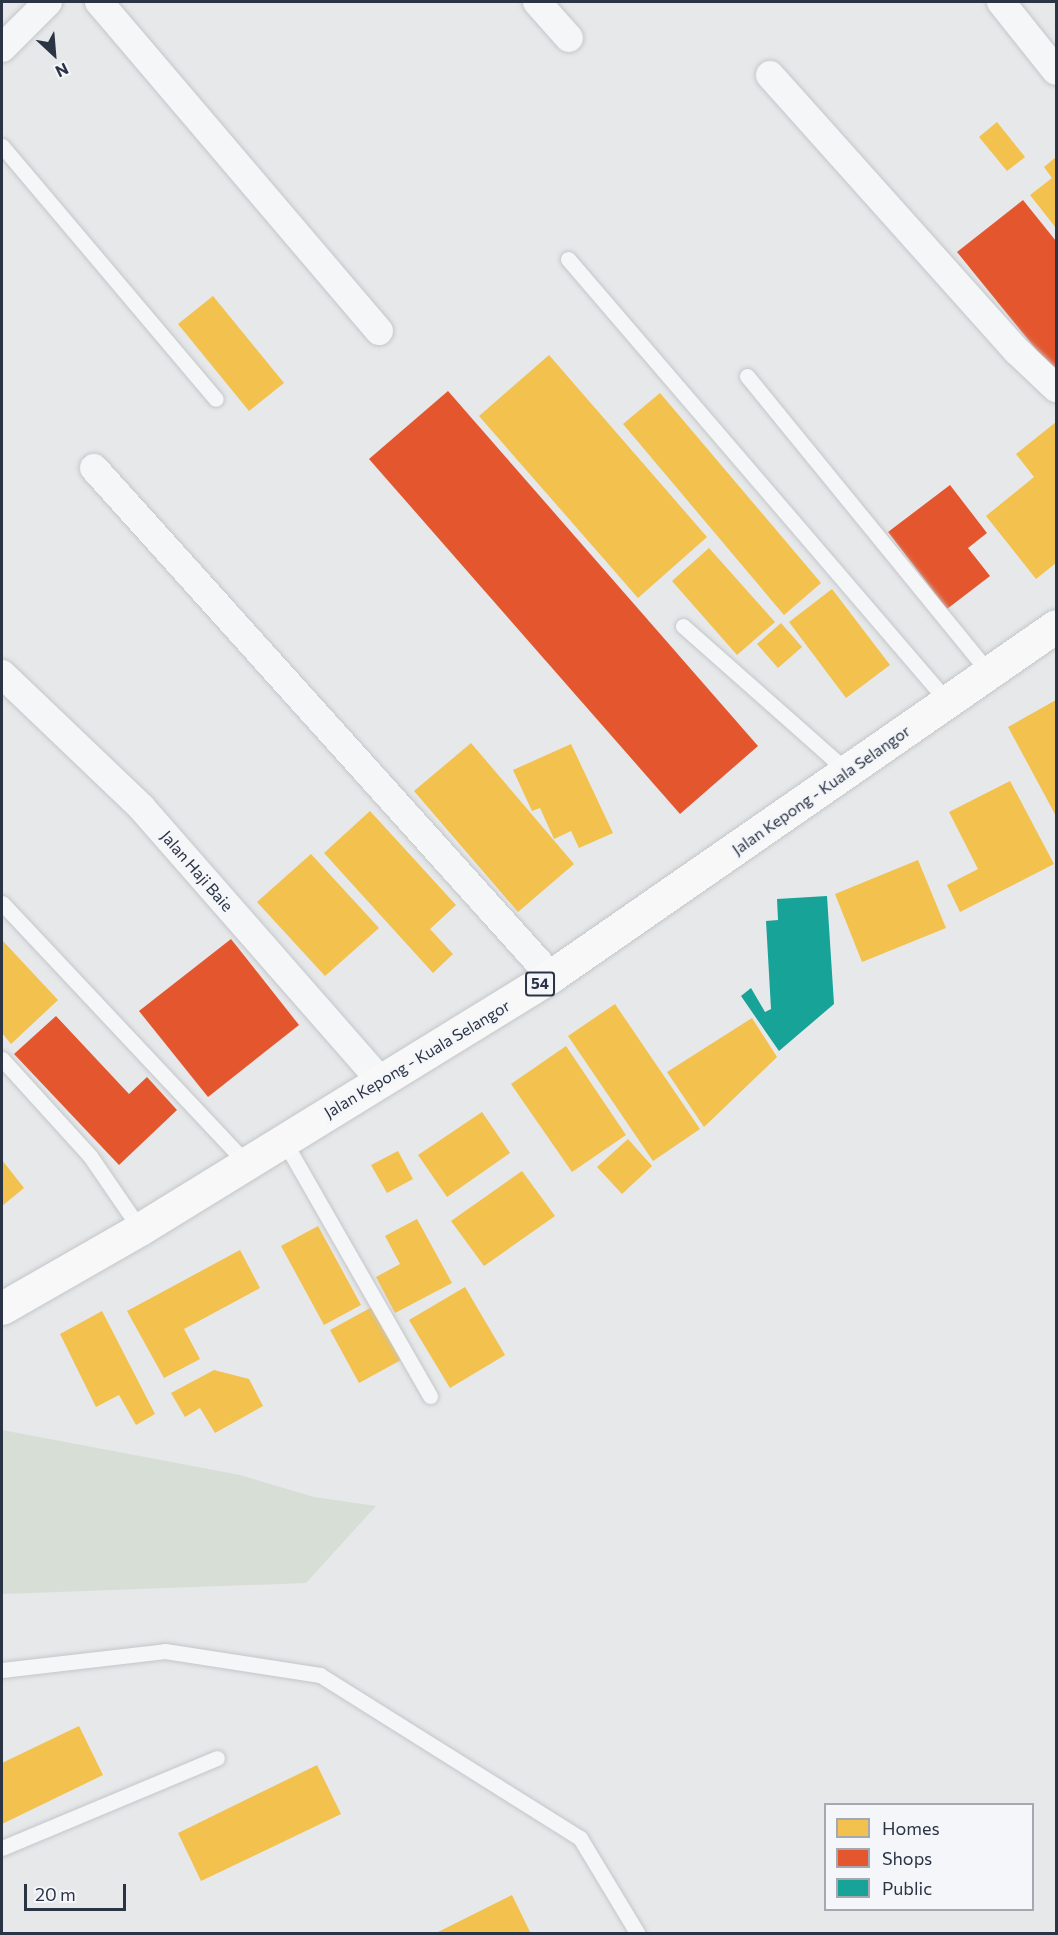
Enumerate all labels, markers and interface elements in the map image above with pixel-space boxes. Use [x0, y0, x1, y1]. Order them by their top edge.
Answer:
north arrow [24, 24, 84, 84]
text: N [53, 59, 72, 82]
street label: Jalan Kepong - Kuala Selangor [728, 721, 914, 859]
street label: Jalan Haji Baie [157, 827, 237, 915]
road number: 54 [525, 972, 555, 996]
street label: Jalan Kepong - Kuala Selangor [321, 996, 513, 1122]
legend [824, 1803, 1034, 1911]
text: Homes [882, 1817, 940, 1839]
text: Shops [882, 1847, 932, 1869]
scale bar [27, 1872, 129, 1910]
text: Public [882, 1877, 932, 1899]
text: 20 m [35, 1883, 76, 1905]

